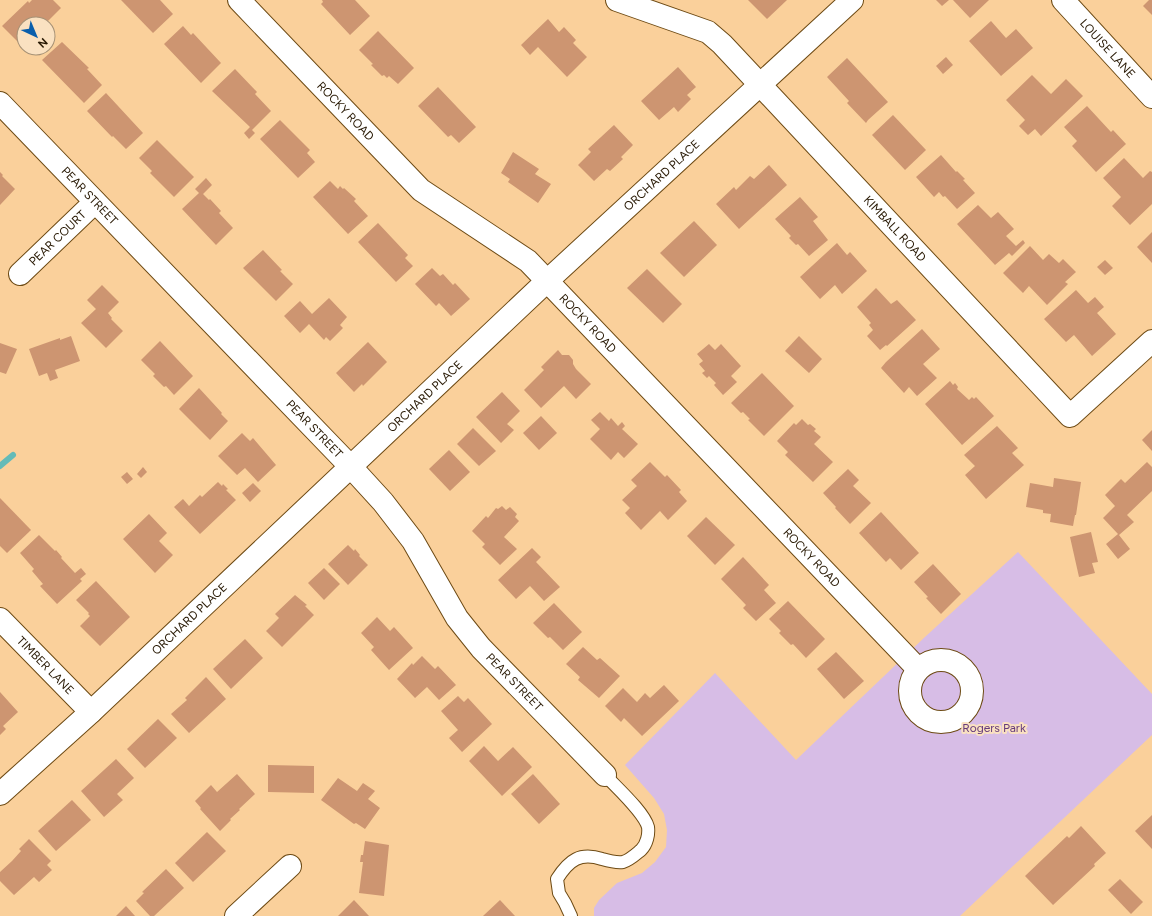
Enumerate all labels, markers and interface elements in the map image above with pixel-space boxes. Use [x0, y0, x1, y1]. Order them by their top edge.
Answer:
north arrow [16, 16, 56, 56]
street label: LOUISE LANE [1077, 16, 1138, 81]
text: N [35, 35, 50, 50]
street label: ROCKY ROAD [314, 79, 377, 144]
street label: ORCHARD PLACE [621, 137, 703, 214]
street label: PEAR STREET [58, 164, 121, 228]
street label: KIMBALL ROAD [861, 193, 929, 265]
street label: PEAR COURT [26, 207, 89, 268]
street label: ROCKY ROAD [556, 291, 619, 356]
street label: ORCHARD PLACE [384, 358, 465, 435]
street label: PEAR STREET [283, 397, 346, 461]
street label: ROCKY ROAD [780, 525, 843, 590]
street label: ORCHARD PLACE [149, 580, 230, 658]
street label: TIMBER LANE [14, 633, 77, 697]
street label: PEAR STREET [483, 650, 546, 714]
park label: Rogers Park [962, 721, 1026, 735]

